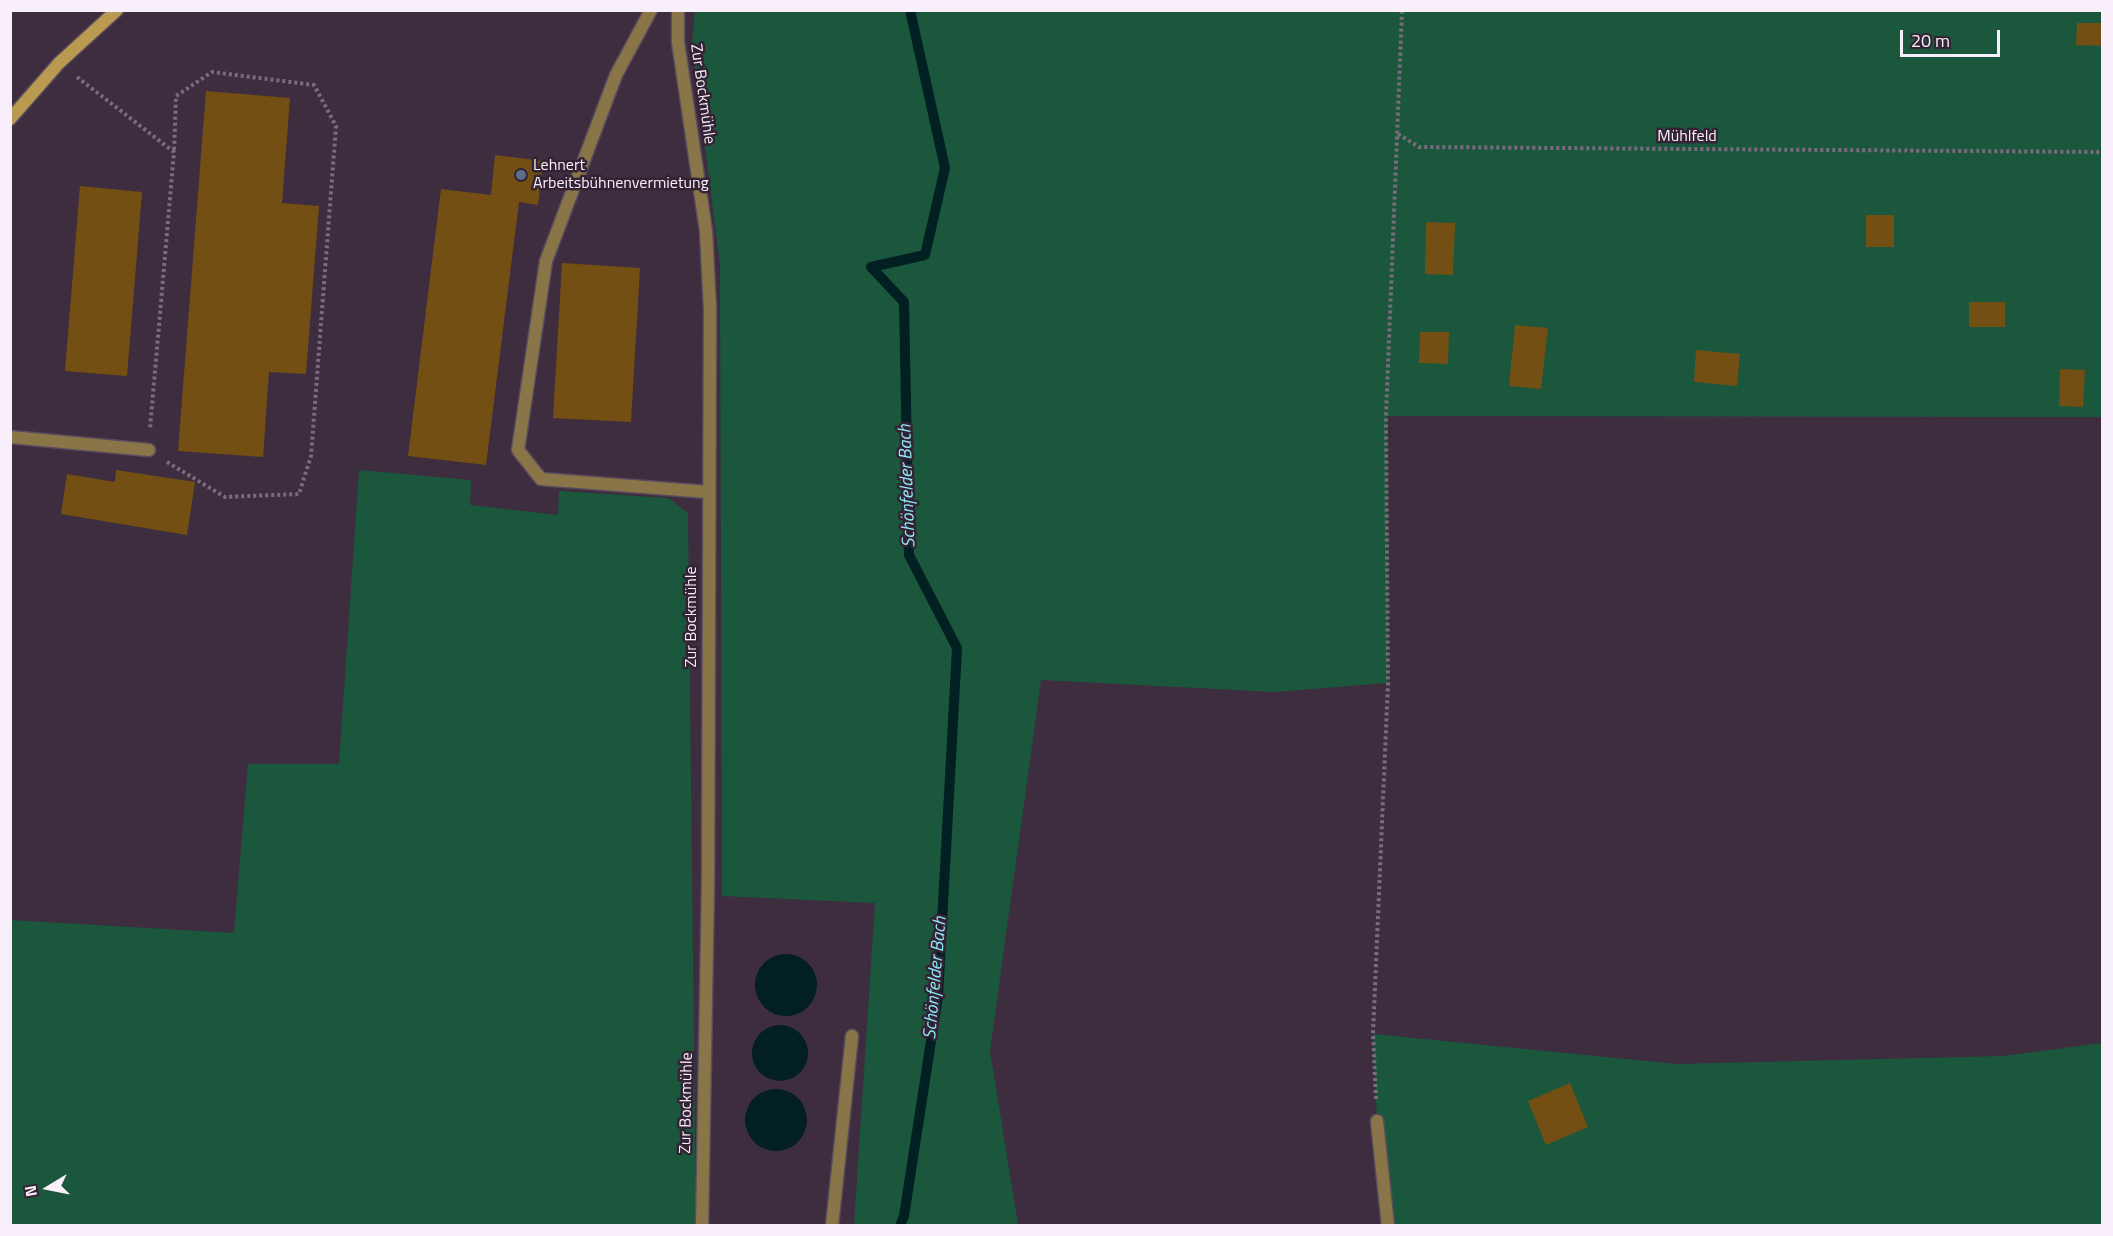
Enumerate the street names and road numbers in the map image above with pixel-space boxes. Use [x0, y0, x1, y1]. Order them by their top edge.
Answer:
street label: Zur Bockmühle [685, 43, 719, 145]
street label: Mühlfeld [1657, 127, 1717, 147]
street label: Zur Bockmühle [682, 566, 702, 668]
street label: Zur Bockmühle [677, 1052, 697, 1154]

